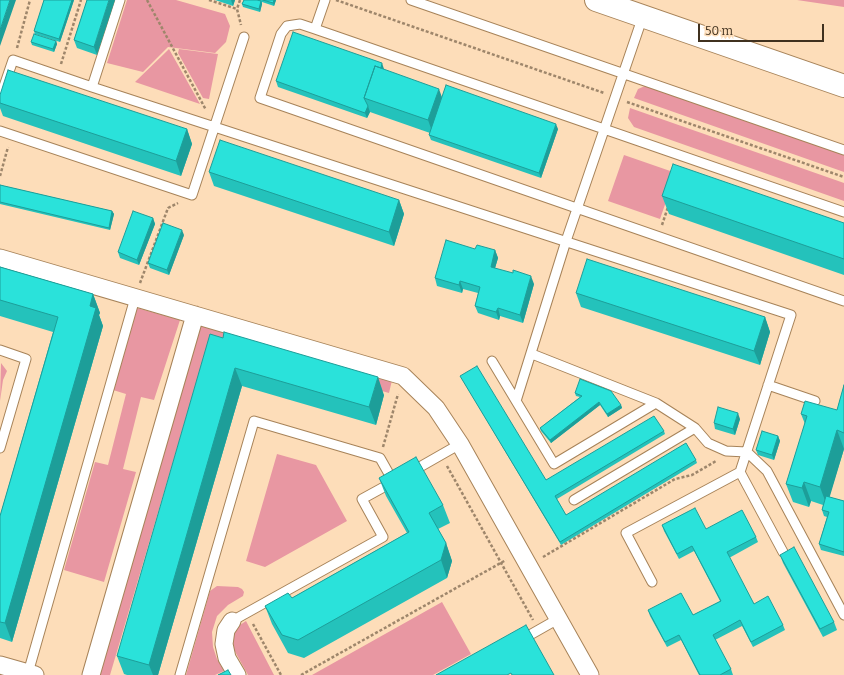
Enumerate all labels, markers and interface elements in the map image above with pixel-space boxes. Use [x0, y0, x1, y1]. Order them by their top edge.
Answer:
scale bar [700, 16, 826, 42]
text: 50 m [705, 24, 733, 38]

